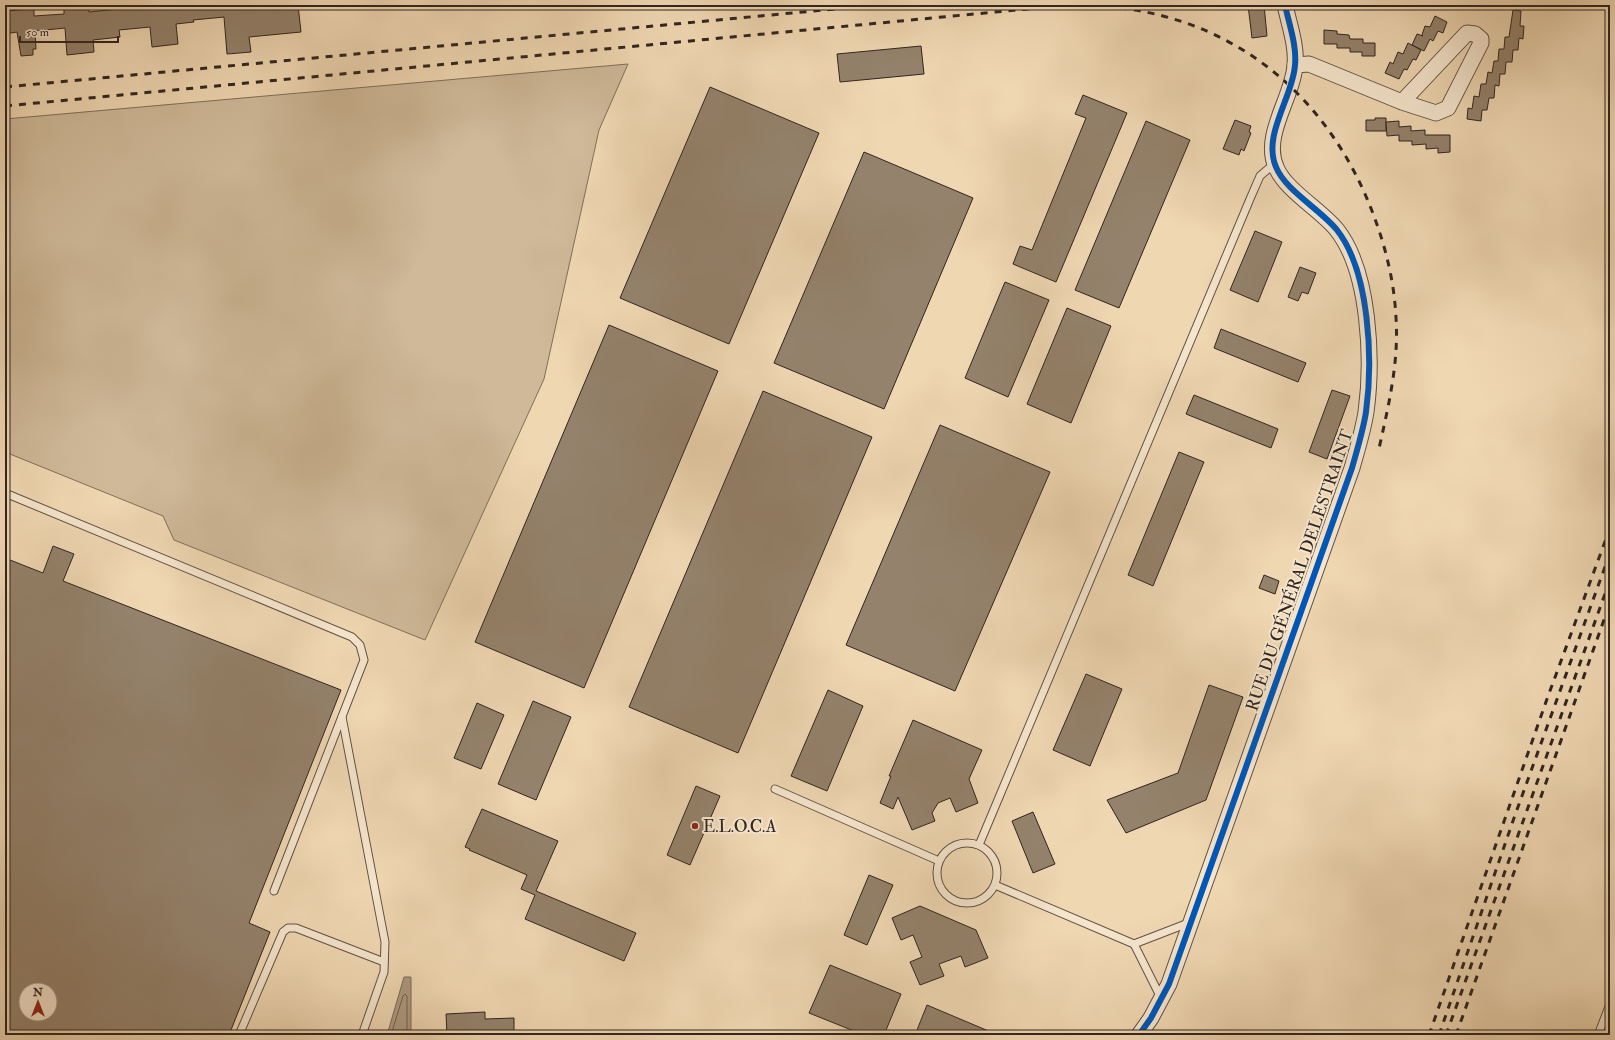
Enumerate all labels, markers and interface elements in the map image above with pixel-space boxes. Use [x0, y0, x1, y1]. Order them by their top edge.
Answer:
scale bar [20, 18, 118, 44]
text: 50 m [26, 25, 50, 40]
street label: RUE DU GÉNÉRAL DELESTRAINT [1240, 426, 1358, 714]
place label: E.L.O.C.A [703, 816, 777, 837]
marker: E.L.O.C.A [690, 821, 700, 831]
north arrow [18, 982, 58, 1022]
text: N [32, 986, 44, 999]

